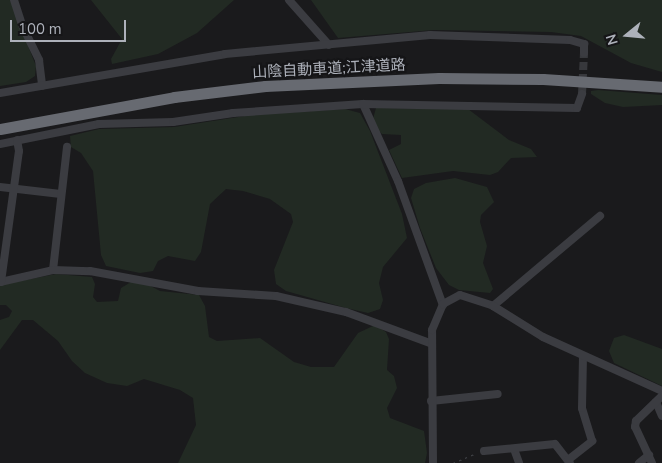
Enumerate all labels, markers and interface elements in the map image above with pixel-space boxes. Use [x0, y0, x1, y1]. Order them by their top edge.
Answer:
scale bar [12, 10, 129, 42]
north arrow [602, 10, 652, 60]
text: 100 m [18, 19, 62, 39]
text: N [602, 32, 623, 47]
street label: 山陰自動車道;江津道路 [252, 56, 406, 82]

